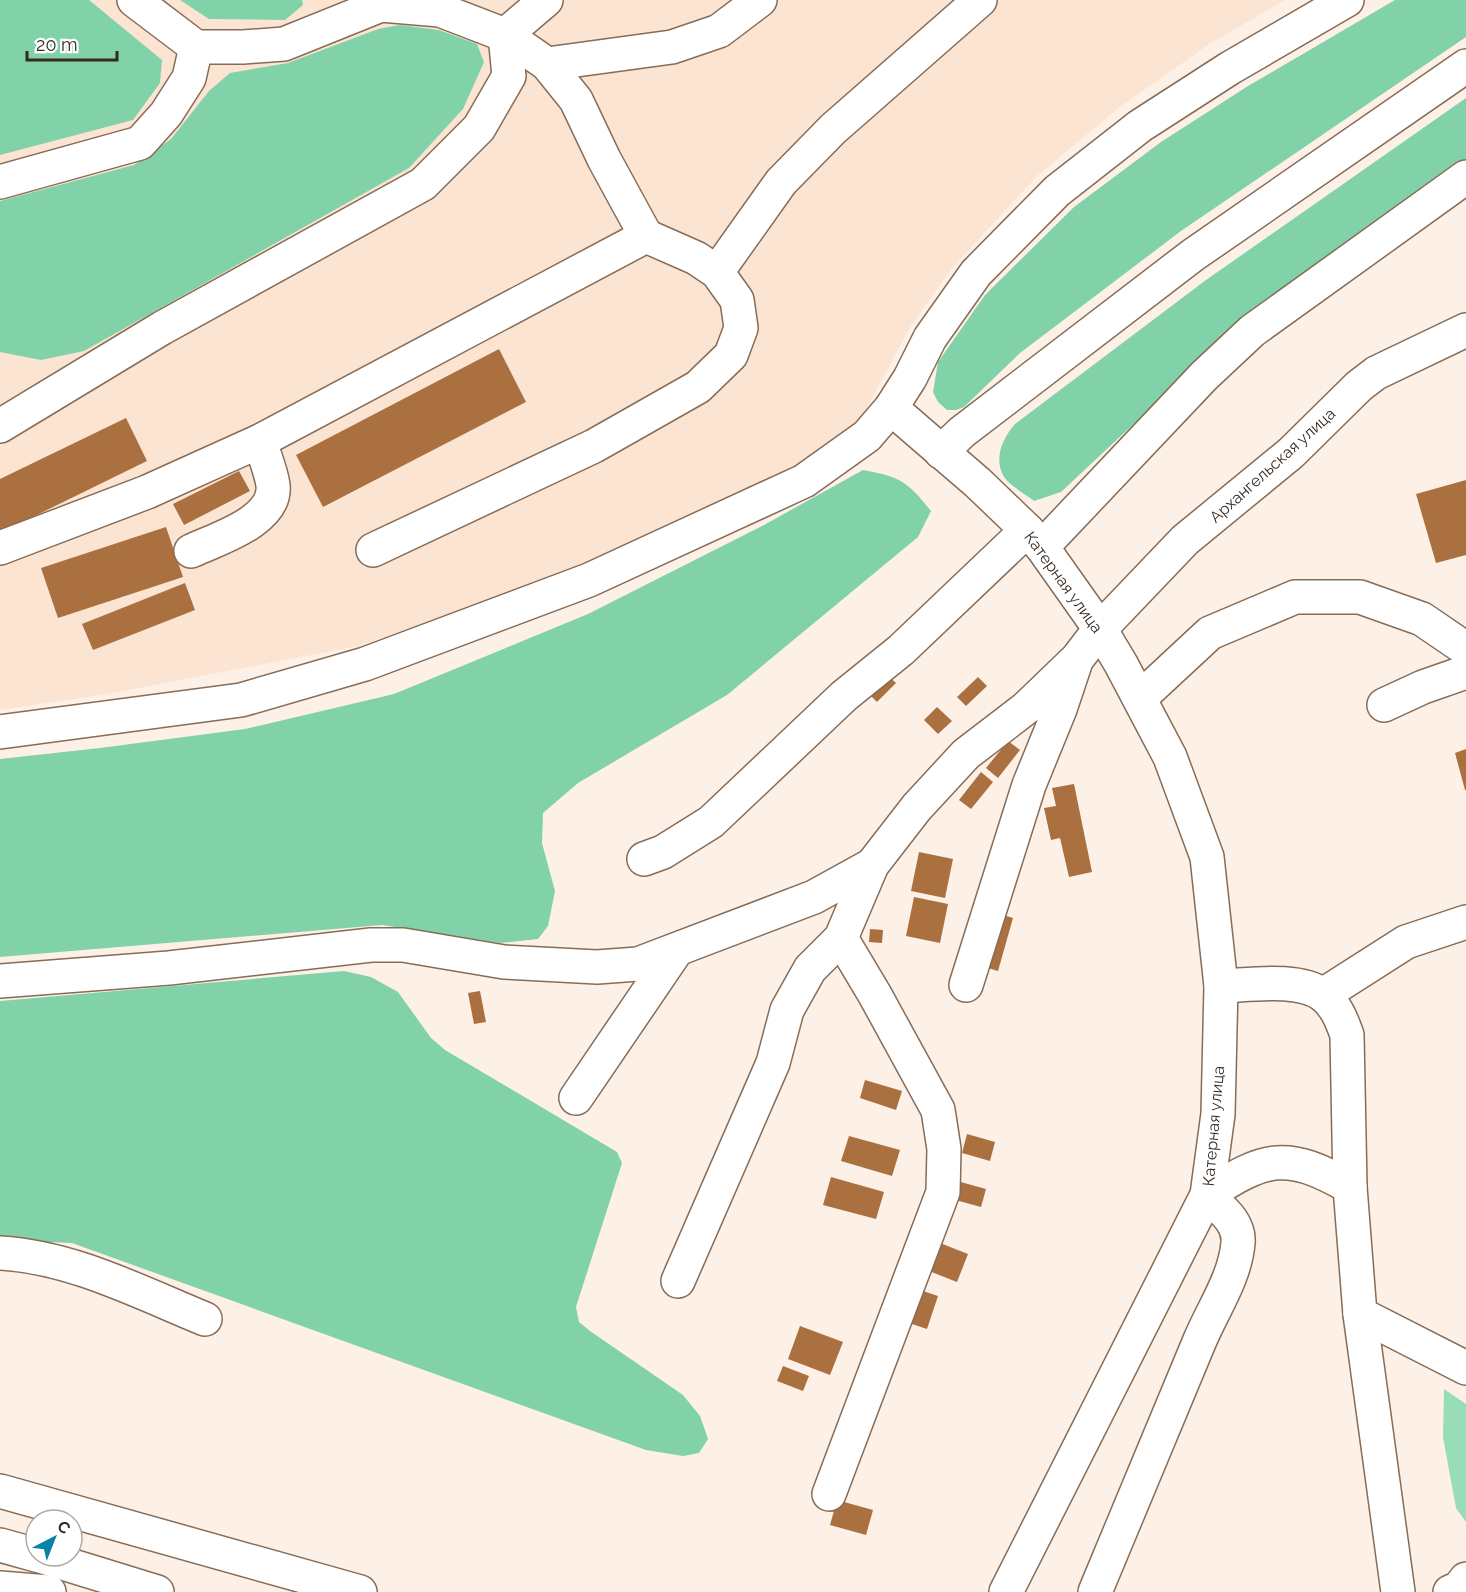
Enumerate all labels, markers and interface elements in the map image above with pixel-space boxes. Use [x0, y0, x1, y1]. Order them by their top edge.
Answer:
scale bar [27, 24, 117, 62]
text: 20 m [36, 34, 78, 55]
street label: Архангельская улица [1206, 404, 1339, 527]
street label: Катерная улица [1020, 528, 1107, 637]
street label: Катерная улица [1199, 1065, 1228, 1187]
north arrow [24, 1508, 84, 1568]
text: С [53, 1516, 74, 1538]

